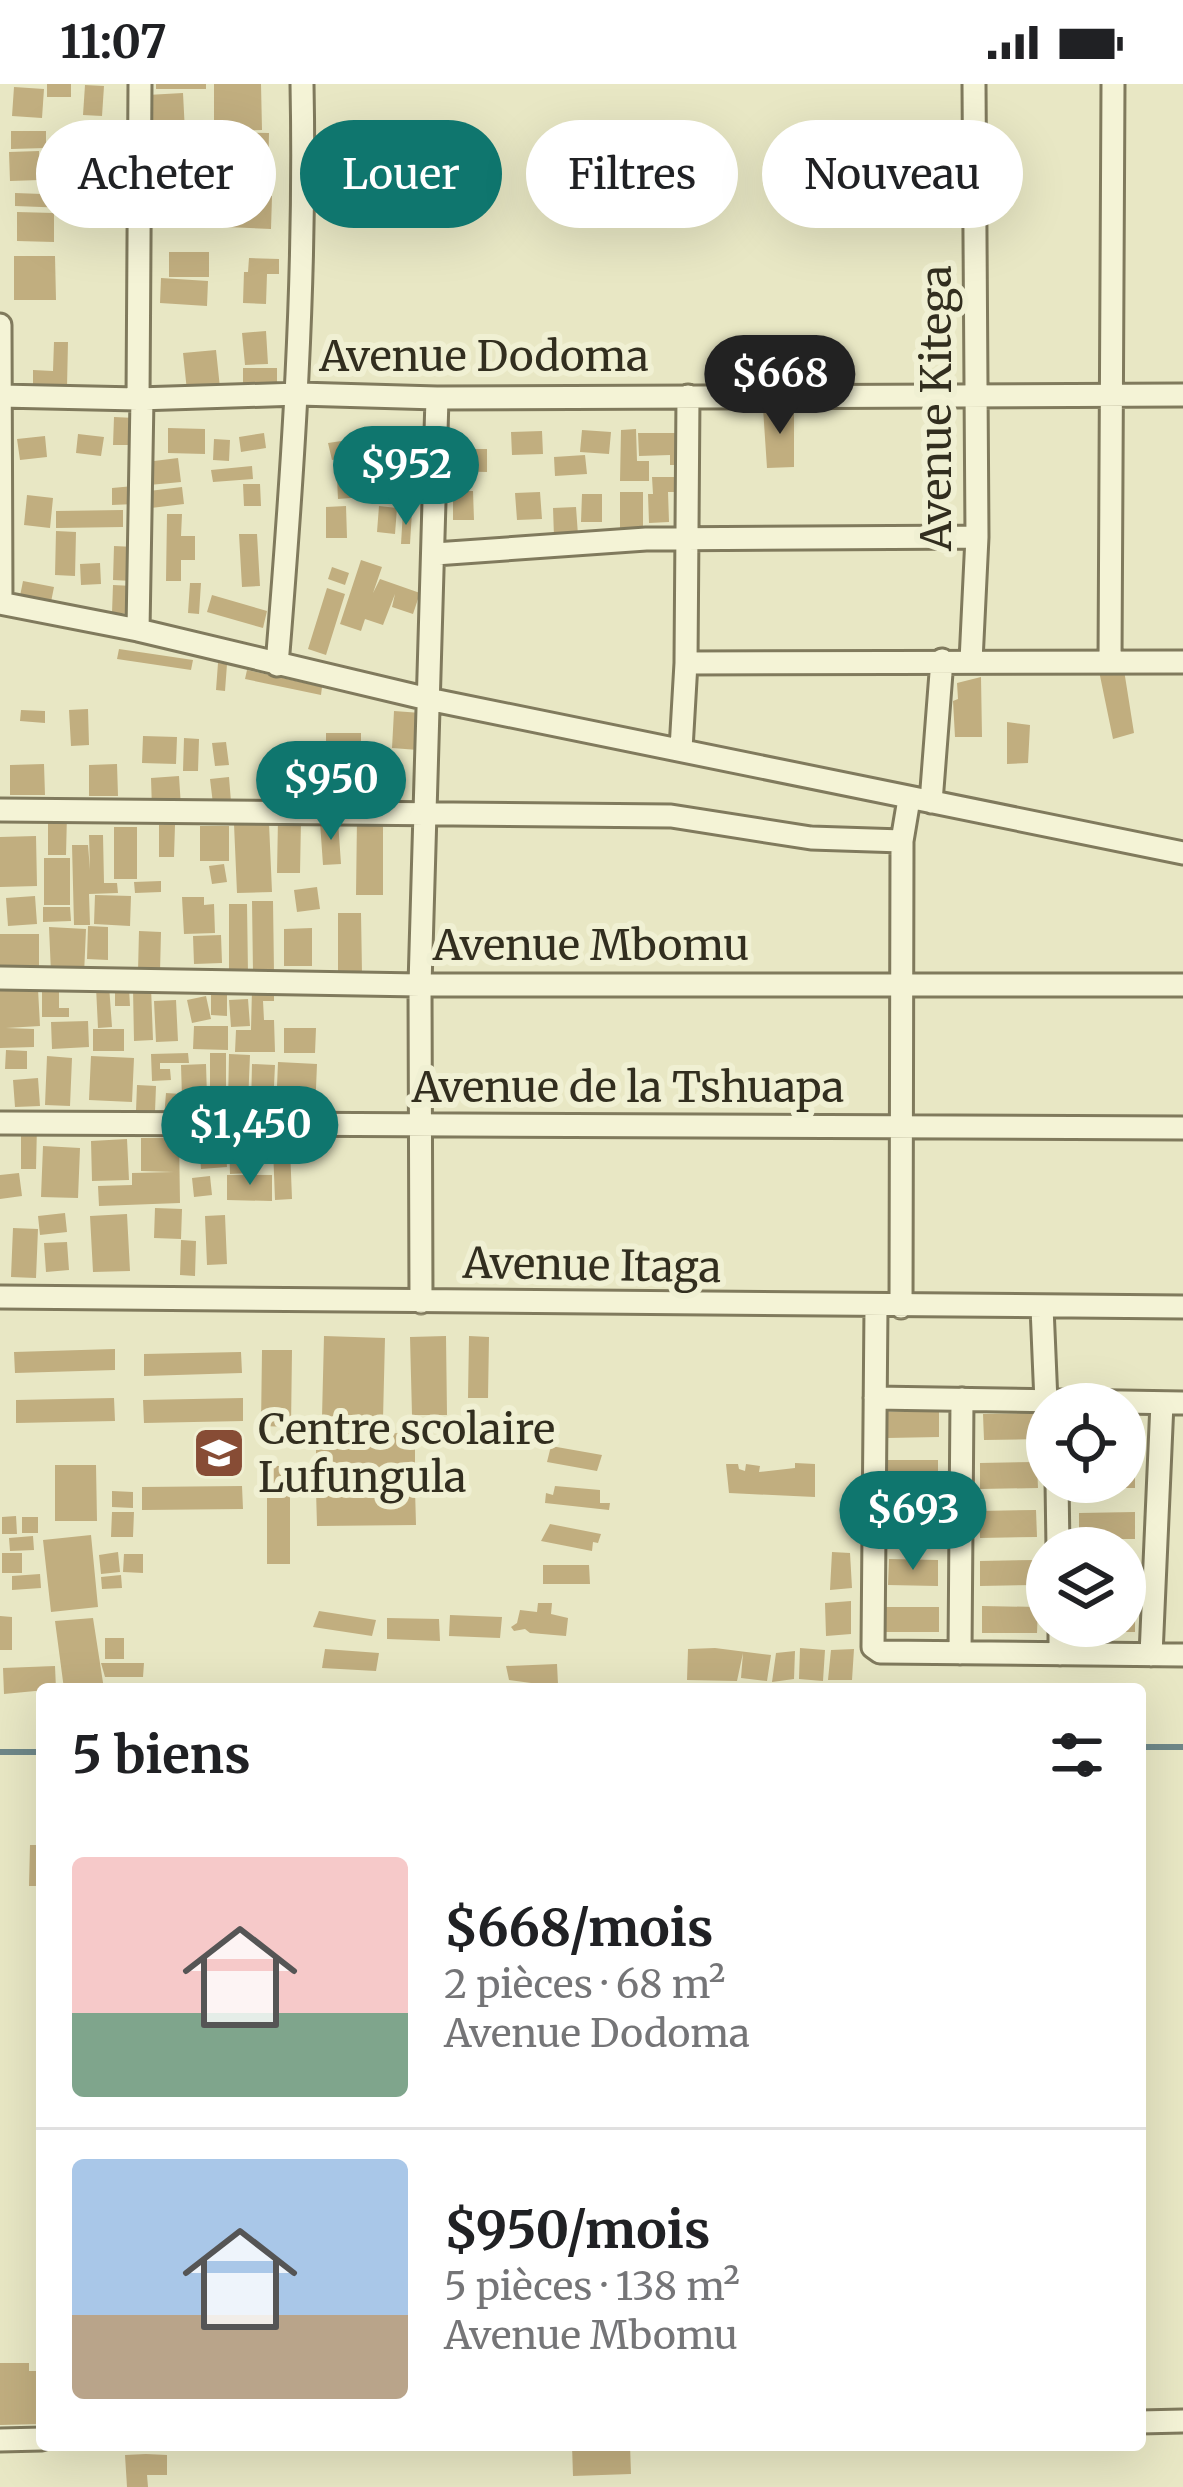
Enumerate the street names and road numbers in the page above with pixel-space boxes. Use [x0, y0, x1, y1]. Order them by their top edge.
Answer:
street label: Avenue Kitega [910, 265, 963, 552]
street label: Avenue Dodoma [318, 330, 649, 382]
street label: Avenue Mbomu [432, 919, 749, 971]
street label: Avenue de la Tshuapa [411, 1061, 844, 1113]
street label: Avenue Itaga [461, 1237, 722, 1294]

